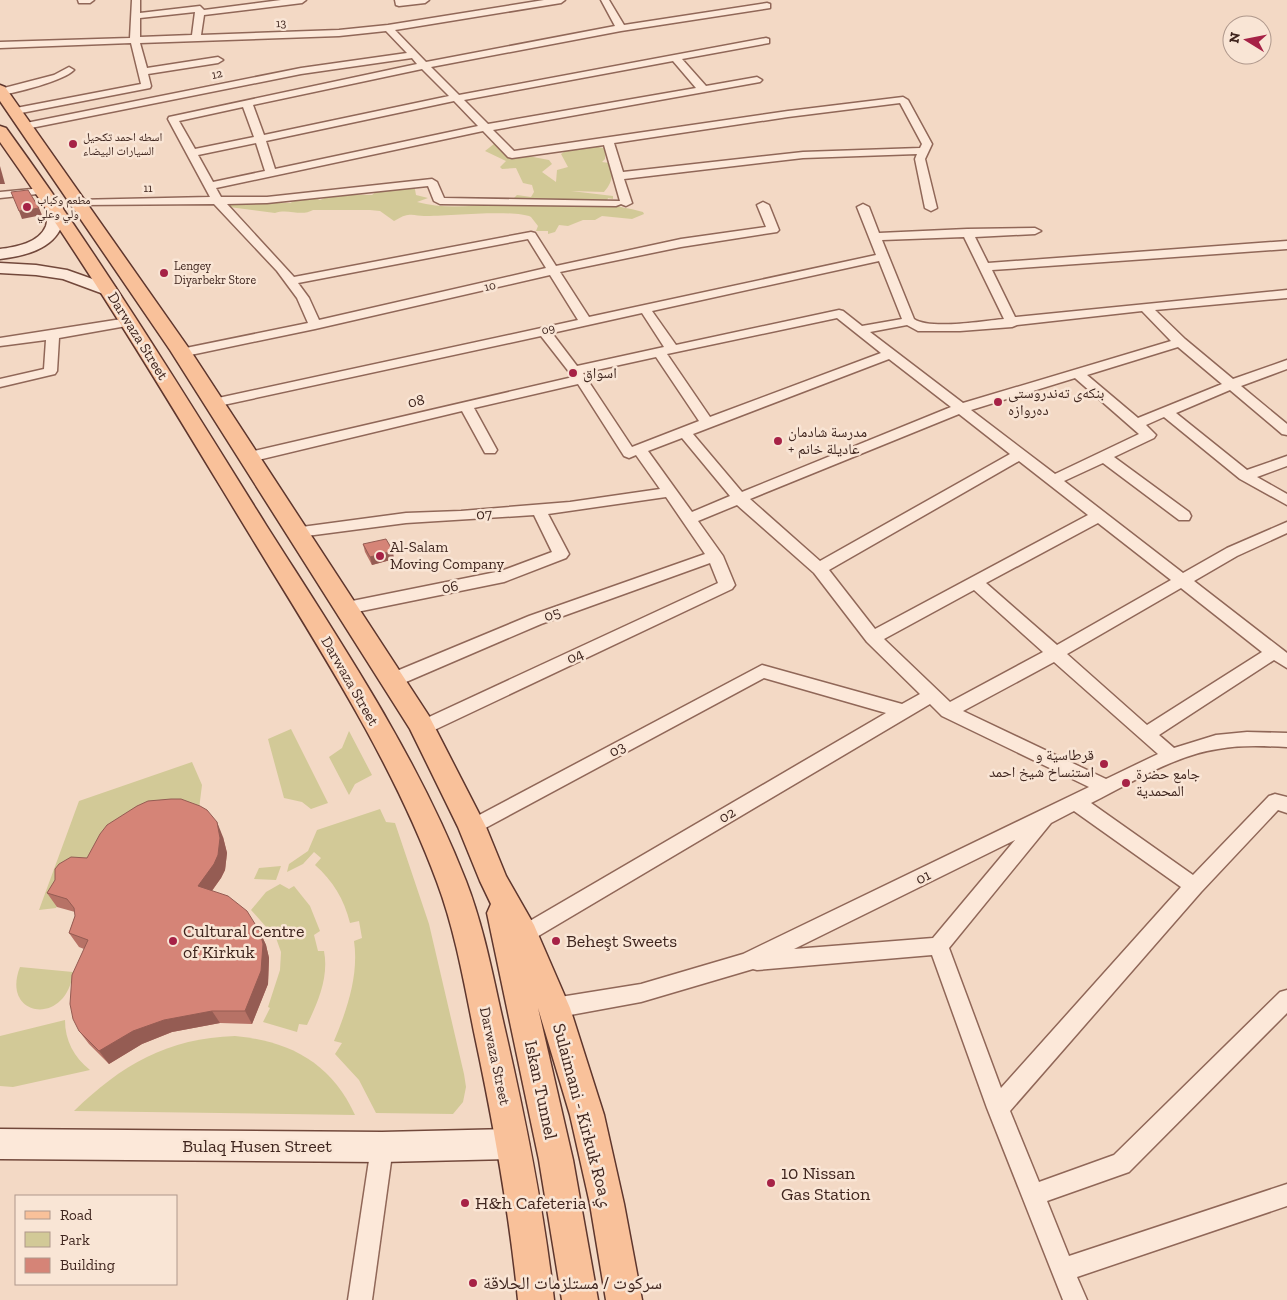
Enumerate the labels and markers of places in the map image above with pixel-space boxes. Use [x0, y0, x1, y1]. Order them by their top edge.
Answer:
place label: اسطه احمد تكحيل السيارات البيضاء [83, 130, 162, 158]
marker: اسطه احمد تكحيل السيارات البيضاء [67, 138, 79, 150]
place label: مطعم وكباب ولي وعلي [37, 193, 90, 224]
marker: مطعم وكباب ولي وعلي [21, 201, 33, 213]
place label: Lengey Diyarbekr Store [174, 259, 257, 287]
marker: Lengey Diyarbekr Store [158, 267, 170, 279]
place label: اسواق [583, 364, 617, 383]
marker: اسواق [567, 367, 579, 379]
place label: بنکەی تەندروستی دەروازە [1008, 384, 1104, 419]
marker: بنکەی تەندروستی دەروازە [992, 396, 1004, 408]
place label: مدرسة شادمان + عاديلة خانم [788, 423, 867, 459]
marker: مدرسة شادمان + عاديلة خانم [772, 435, 784, 447]
place label: Al-Salam Moving Company [390, 538, 504, 573]
marker: Al-Salam Moving Company [374, 550, 386, 562]
place label: قرطاسية و استنساخ شيخ احمد [989, 746, 1094, 782]
marker: قرطاسية و استنساخ شيخ احمد [1098, 758, 1110, 770]
place label: جامع حضرة المحمدية [1136, 765, 1201, 800]
marker: جامع حضرة المحمدية [1120, 777, 1132, 789]
place label: Cultural Centre of Kirkuk [183, 920, 305, 963]
place label: Beheşt Sweets [566, 930, 677, 952]
marker: Cultural Centre of Kirkuk [167, 935, 179, 947]
marker: Beheşt Sweets [550, 935, 562, 947]
place label: 10 Nissan Gas Station [781, 1162, 871, 1205]
marker: 10 Nissan Gas Station [765, 1177, 777, 1189]
place label: H&h Cafeteria [475, 1192, 587, 1214]
marker: H&h Cafeteria [459, 1197, 471, 1209]
place label: سركوت / مستلزمات الحلاقة [483, 1272, 662, 1294]
marker: سركوت / مستلزمات الحلاقة [467, 1277, 479, 1289]

